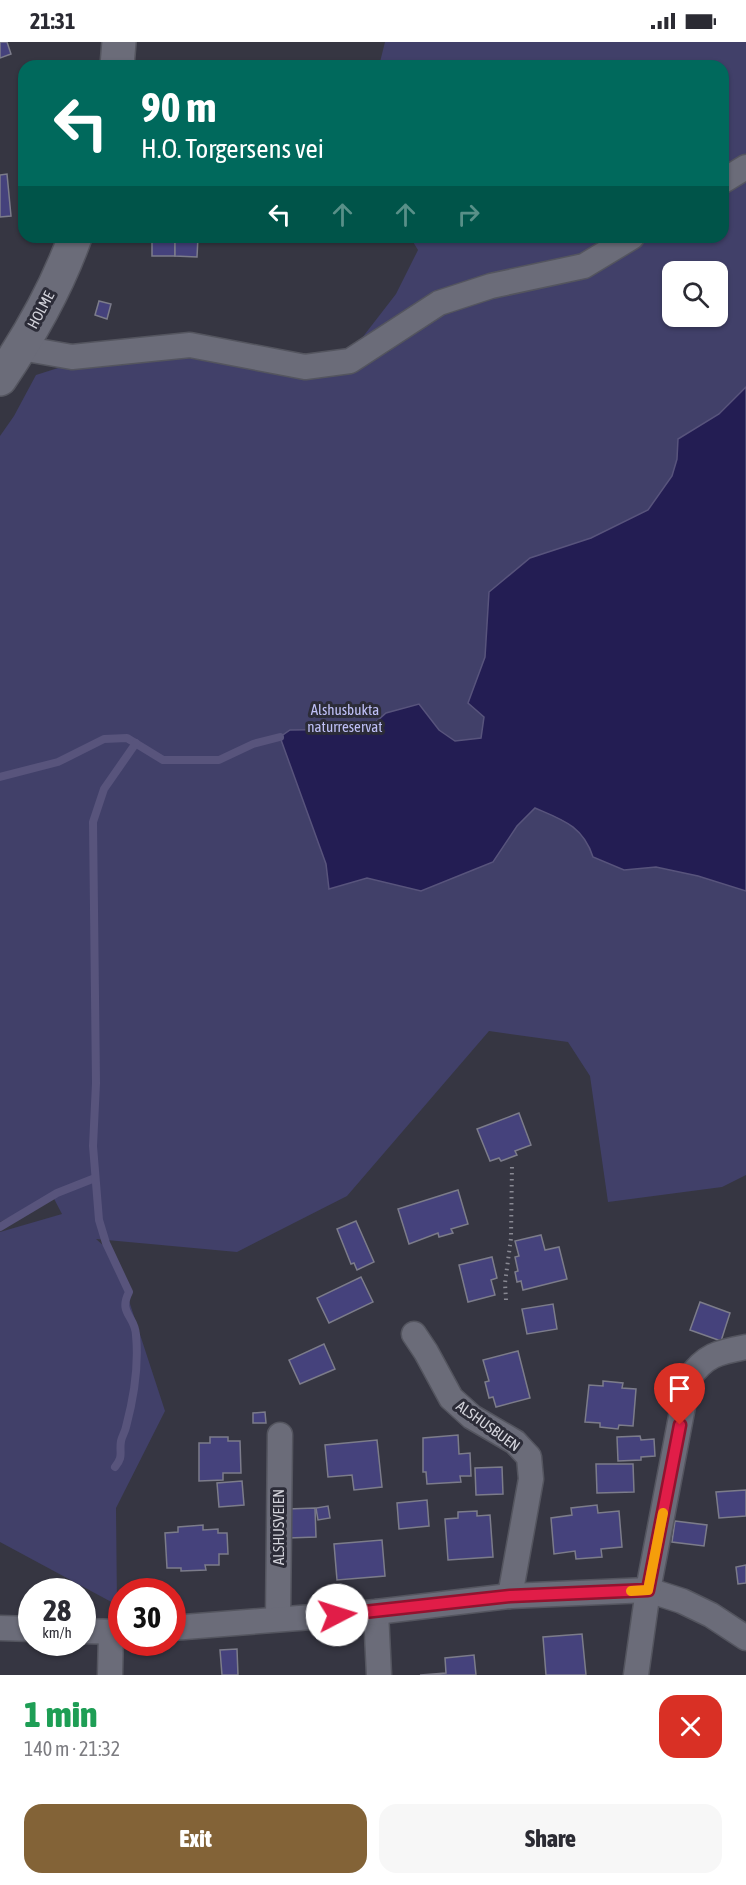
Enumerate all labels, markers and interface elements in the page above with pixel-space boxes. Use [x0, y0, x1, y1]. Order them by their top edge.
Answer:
text: 21:31 [30, 8, 75, 34]
text: 90 m [141, 83, 216, 131]
icon: left [42, 84, 120, 162]
text: H.O. Torgersens vei [141, 133, 324, 164]
icon: left [263, 198, 296, 231]
icon: ahead [326, 198, 359, 231]
icon: ahead [389, 198, 422, 231]
icon: right [452, 198, 485, 231]
map controls [662, 261, 728, 327]
button: search [662, 261, 728, 327]
street label: HOLME [24, 288, 58, 331]
park label: Alshusbukta naturreservat [307, 701, 383, 735]
pin [654, 1363, 705, 1425]
icon: arrive [663, 1372, 696, 1405]
street label: ALSHUSBUEN [453, 1397, 523, 1454]
street label: ALSHUSVEIEN [270, 1489, 287, 1565]
speed limit sign: 30 [108, 1578, 186, 1656]
position arrow [305, 1583, 369, 1647]
text: 28 [43, 1593, 71, 1627]
text: km/h [42, 1624, 72, 1641]
text: 1 min [24, 1693, 98, 1735]
button: close [659, 1695, 722, 1758]
text: 140 m · 21:32 [24, 1737, 120, 1760]
button: Exit [24, 1804, 367, 1873]
button: Share [379, 1804, 722, 1873]

